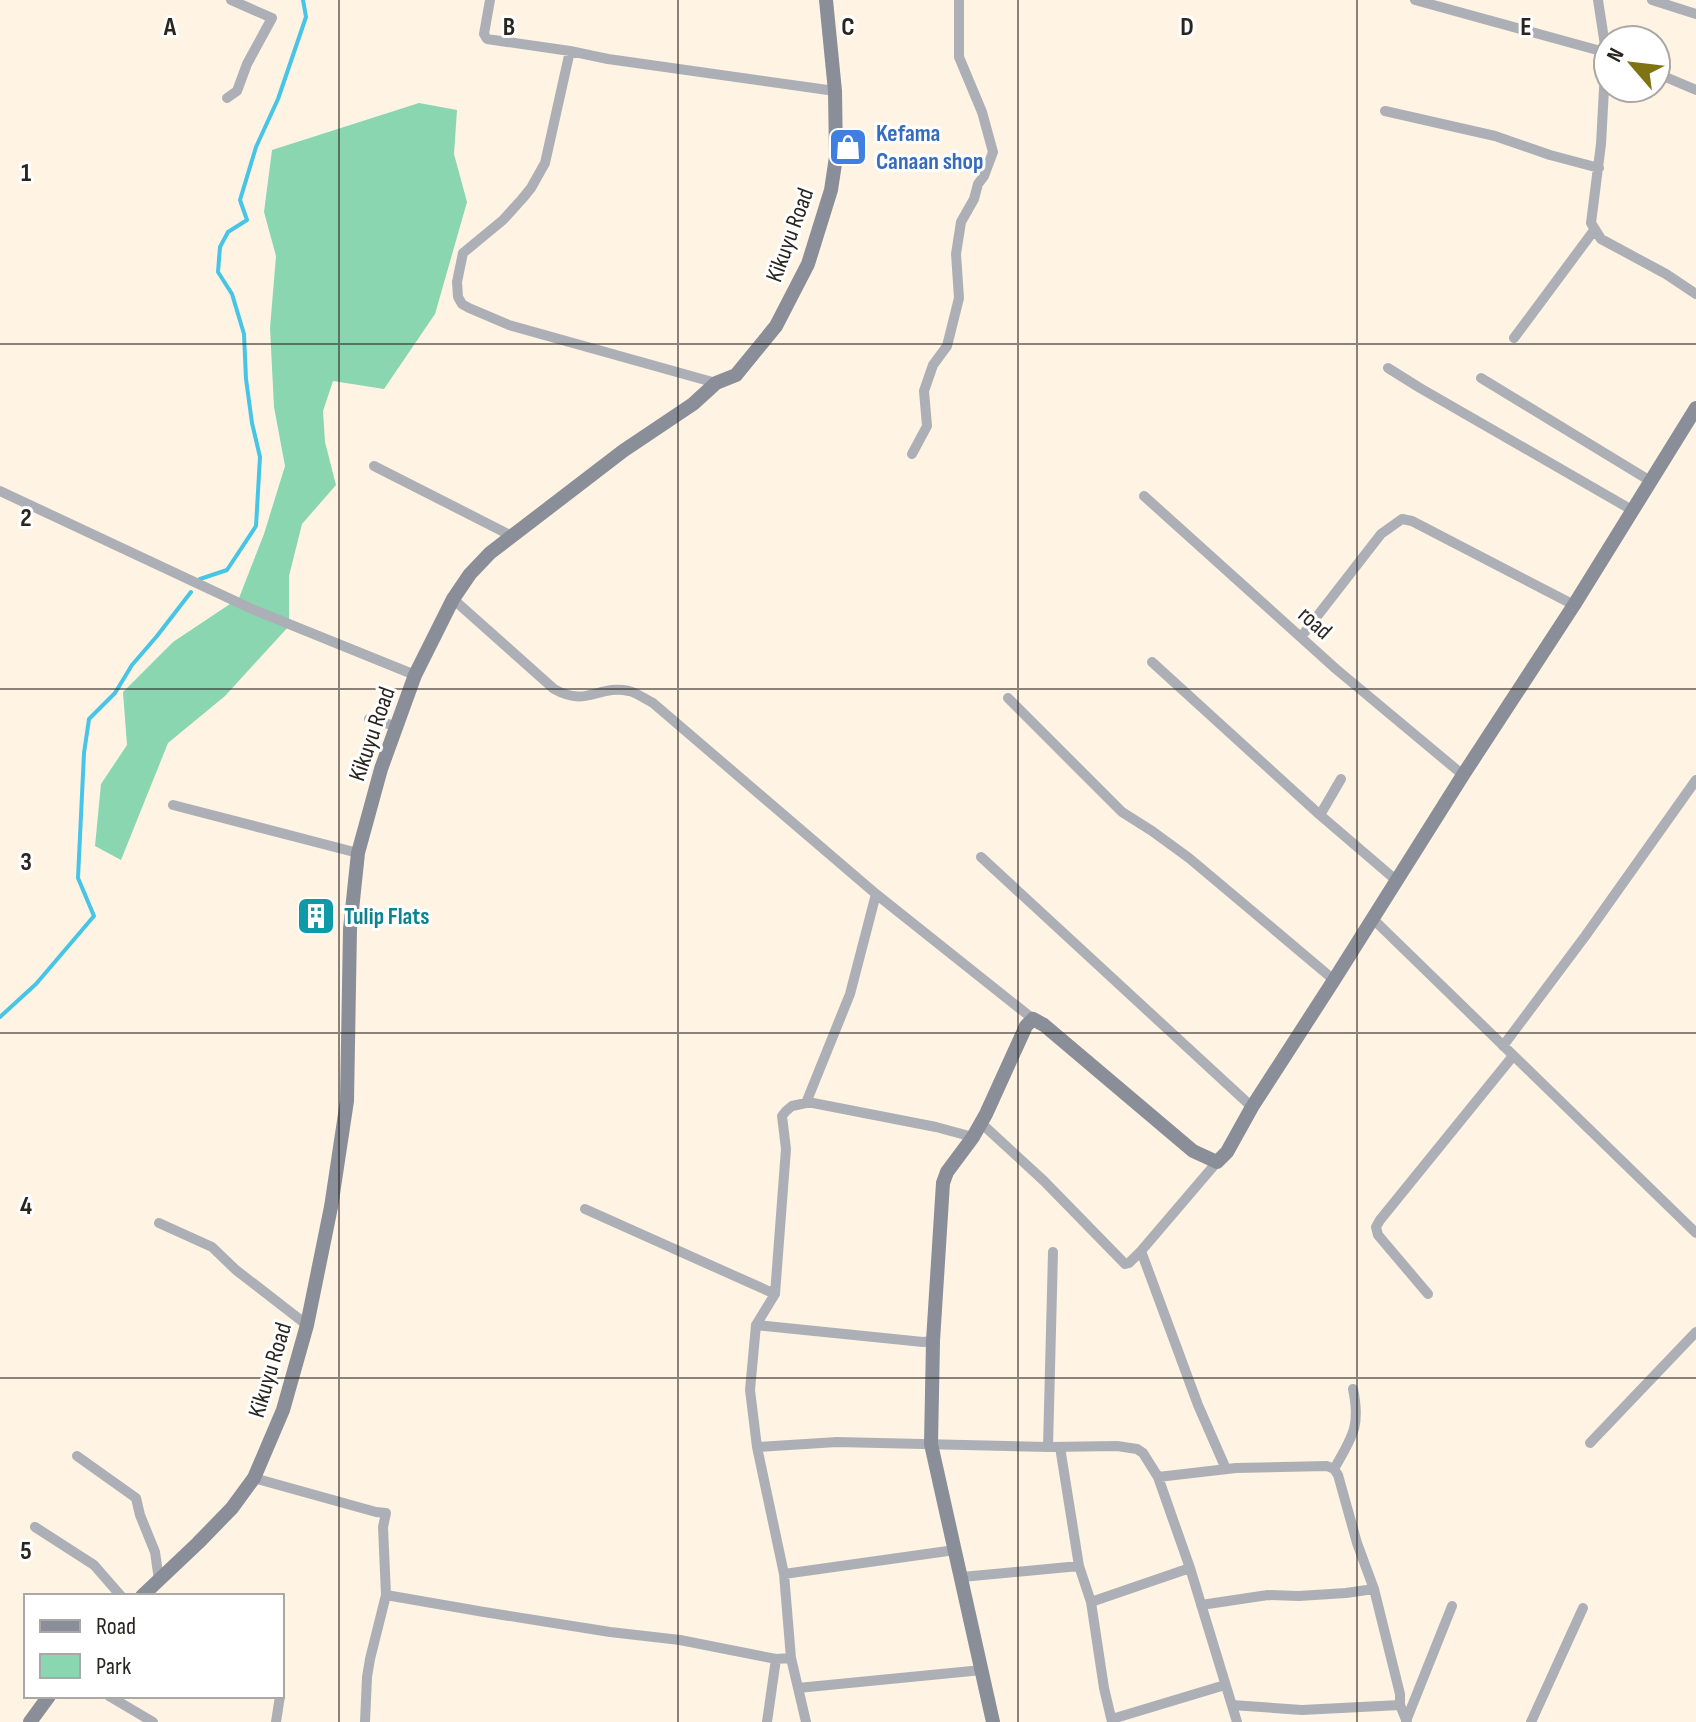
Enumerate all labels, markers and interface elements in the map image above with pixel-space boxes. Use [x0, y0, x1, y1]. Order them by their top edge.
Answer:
text: A [163, 12, 177, 43]
text: B [503, 12, 515, 43]
text: C [841, 12, 855, 43]
text: D [1180, 12, 1194, 43]
text: E [1520, 12, 1532, 43]
north arrow [1592, 24, 1672, 104]
text: N [1601, 44, 1630, 67]
place label: Kefama Canaan shop [876, 119, 983, 176]
shop icon: Kefama Canaan shop [827, 126, 869, 168]
text: 1 [21, 158, 31, 189]
street label: Kikuyu Road [760, 184, 820, 286]
text: 2 [20, 503, 32, 534]
street label: road [1292, 600, 1338, 646]
street label: Kikuyu Road [342, 683, 402, 785]
text: 3 [20, 847, 32, 878]
building icon: Tulip Flats [295, 895, 337, 937]
place label: Tulip Flats [344, 902, 429, 931]
text: 4 [20, 1191, 32, 1222]
street label: Kikuyu Road [242, 1319, 298, 1421]
text: 5 [20, 1536, 32, 1567]
legend [24, 1594, 284, 1698]
text: Road [96, 1612, 136, 1641]
text: Park [96, 1652, 131, 1681]

